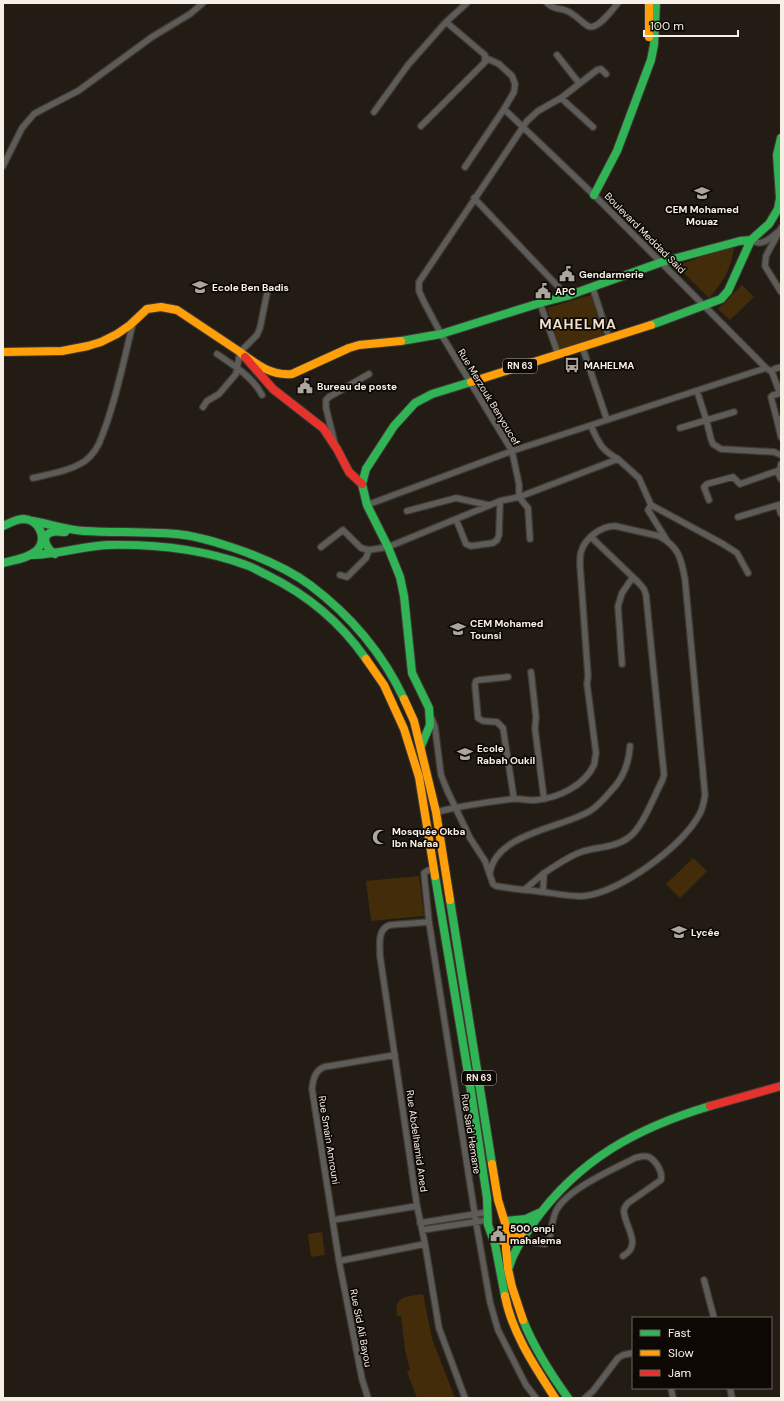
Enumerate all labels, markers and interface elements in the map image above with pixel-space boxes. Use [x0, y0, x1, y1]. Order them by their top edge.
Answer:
scale bar [644, 12, 738, 38]
text: 100 m [650, 18, 684, 34]
school or university icon: CEM Mohamed Mouaz [693, 184, 711, 202]
street label: Boulevard Meddad Said [602, 190, 688, 276]
place label: CEM Mohamed Mouaz [665, 203, 739, 228]
public building icon: Gendarmerie [558, 265, 576, 283]
place label: Gendarmerie [579, 268, 644, 281]
school or university icon: Ecole Ben Badis [191, 278, 209, 296]
place label: Ecole Ben Badis [212, 281, 289, 294]
public building icon: APC [534, 282, 552, 300]
place label: APC [555, 285, 576, 298]
district label: MAHELMA [539, 315, 617, 333]
street label: Rue Merzouk Benyoucef [455, 346, 523, 448]
bus stop icon: MAHELMA [563, 356, 581, 374]
road number: RN 63 [503, 359, 537, 373]
place label: MAHELMA [584, 359, 634, 372]
public building icon: Bureau de poste [296, 377, 314, 395]
place label: Bureau de poste [317, 380, 397, 393]
place label: CEM Mohamed Tounsi [470, 617, 543, 642]
school or university icon: CEM Mohamed Tounsi [449, 620, 467, 638]
place label: Ecole Rabah Oukil [477, 742, 535, 767]
school or university icon: Ecole Rabah Oukil [456, 745, 474, 763]
place label: Mosquée Okba Ibn Nafaa [392, 825, 466, 850]
mosque icon: Mosquée Okba Ibn Nafaa [371, 828, 389, 846]
school or university icon: Lycée [670, 923, 688, 941]
place label: Lycée [691, 926, 720, 939]
road number: RN 63 [462, 1071, 496, 1085]
street label: Rue Abdelhamid Aned [403, 1089, 431, 1193]
street label: Rue Said Hemane [458, 1093, 484, 1175]
street label: Rue Smain Amrouni [316, 1095, 342, 1185]
place label: 500 enpi mahalema [510, 1222, 561, 1247]
public building icon: 500 enpi mahalema [489, 1225, 507, 1243]
street label: Rue Sid Ali Bayou [347, 1288, 375, 1368]
legend [632, 1317, 772, 1389]
text: Fast [668, 1325, 691, 1341]
text: Slow [668, 1345, 694, 1361]
text: Jam [668, 1365, 691, 1381]

